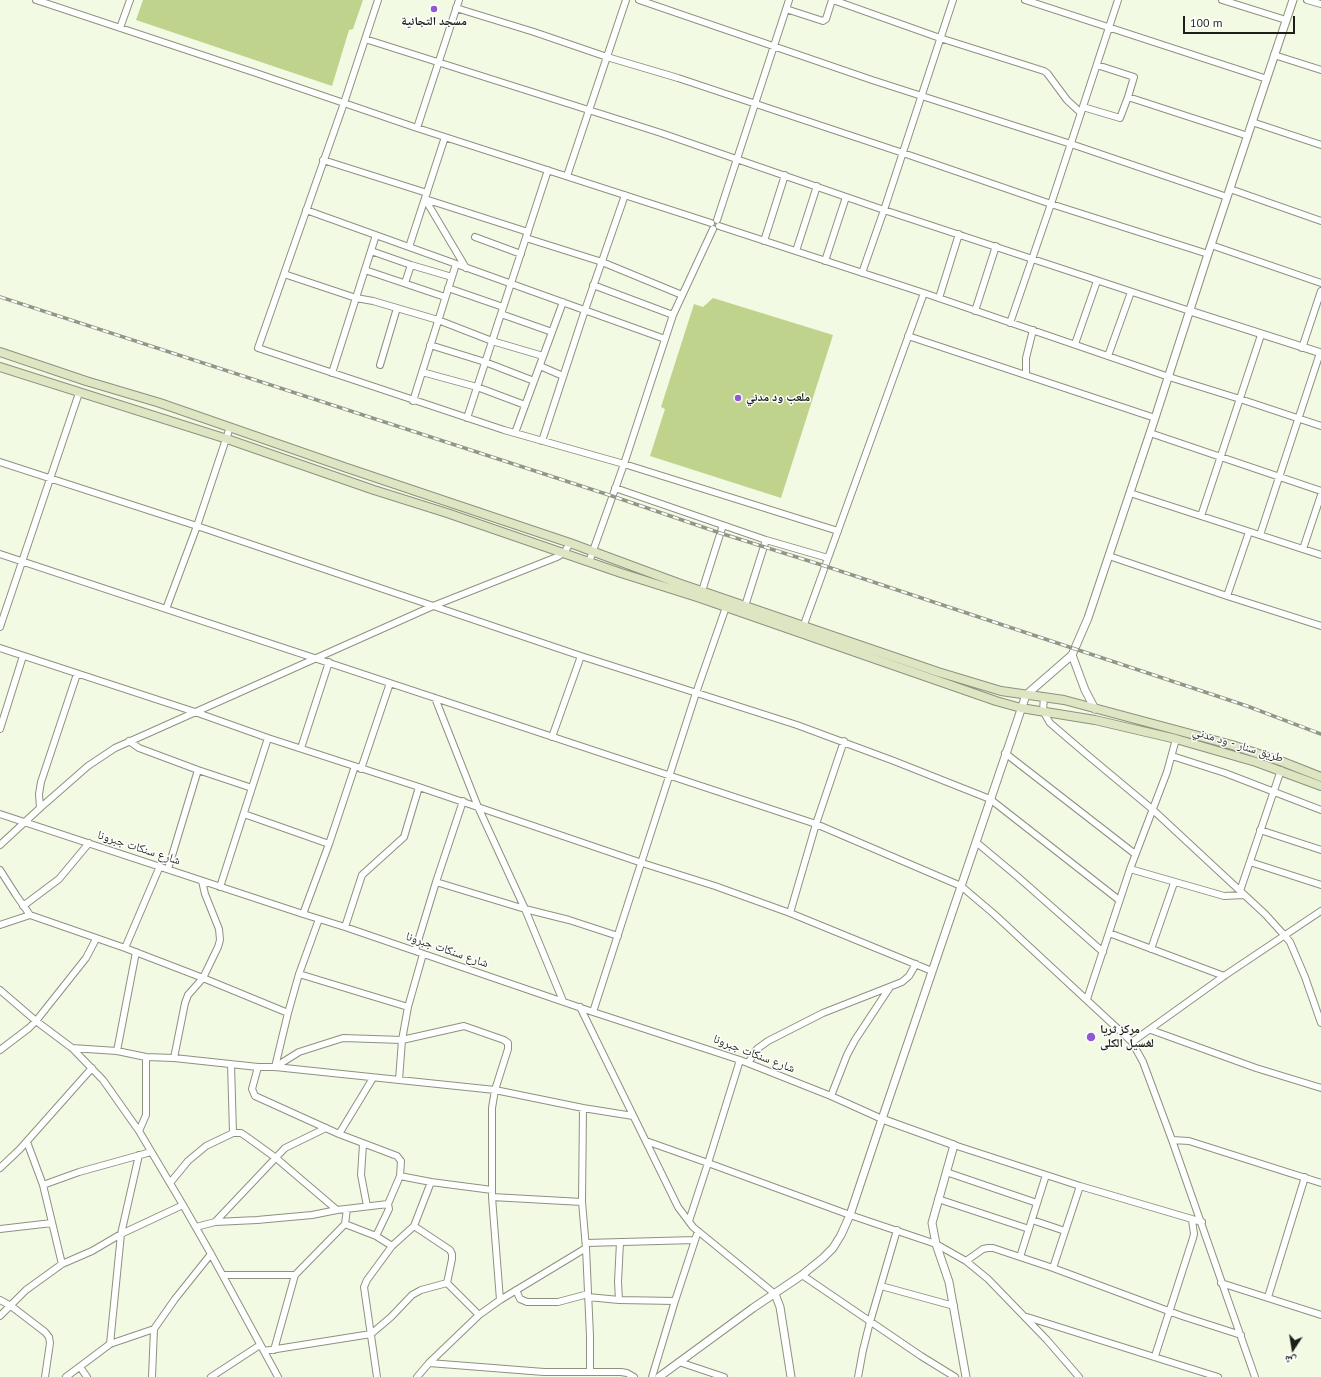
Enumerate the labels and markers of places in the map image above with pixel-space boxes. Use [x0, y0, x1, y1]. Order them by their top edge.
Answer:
marker: مسجد التجانية [429, 4, 439, 14]
place label: مسجد التجانية [401, 15, 467, 29]
place label: ملعب ود مدني [746, 391, 810, 405]
marker: ملعب ود مدني [733, 393, 743, 403]
place label: مركز ثريا لغسيل الكلى [1100, 1023, 1154, 1051]
marker: مركز ثريا لغسيل الكلى [1085, 1031, 1097, 1043]

